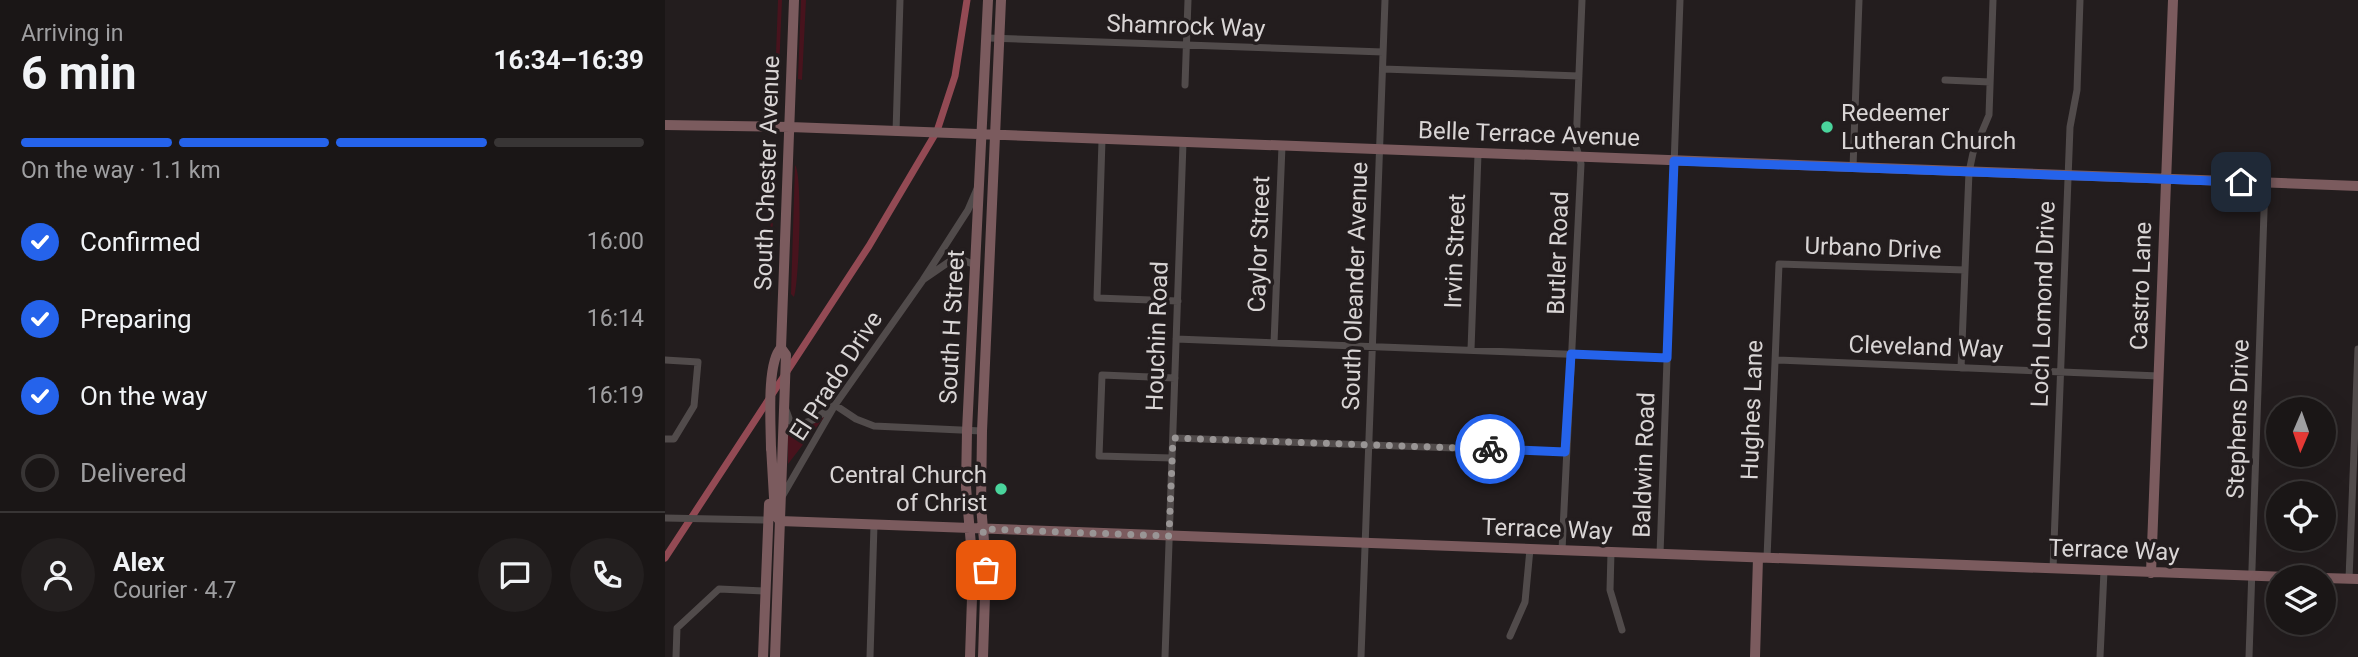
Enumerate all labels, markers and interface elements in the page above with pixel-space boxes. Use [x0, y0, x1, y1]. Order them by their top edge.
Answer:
street label: Shamrock Way [1106, 9, 1267, 43]
text: Arriving in [21, 20, 124, 47]
text: 16:34–16:39 [494, 45, 644, 75]
text: 6 min [21, 46, 137, 100]
street label: South Chester Avenue [749, 55, 785, 291]
place label: Redeemer Lutheran Church [1841, 99, 2016, 155]
street label: Belle Terrace Avenue [1418, 116, 1640, 152]
marker: Redeemer Lutheran Church [1819, 119, 1835, 135]
pin [2211, 152, 2271, 212]
text: On the way · 1.1 km [21, 157, 221, 184]
street label: South Oleander Avenue [1337, 161, 1373, 411]
icon: home [2222, 163, 2260, 201]
street label: Caylor Street [1243, 175, 1275, 313]
street label: Butler Road [1542, 191, 1574, 315]
street label: Irvin Street [1439, 193, 1471, 309]
street label: Loch Lomond Drive [2025, 200, 2061, 408]
street label: Castro Lane [2125, 221, 2157, 351]
icon: check [21, 223, 59, 261]
text: Confirmed [80, 227, 201, 257]
text: 16:00 [587, 228, 644, 255]
street label: Urbano Drive [1804, 232, 1942, 264]
street label: South H Street [934, 249, 970, 405]
street label: Houchin Road [1140, 261, 1174, 411]
icon: check [21, 300, 59, 338]
text: Preparing [80, 304, 192, 334]
text: 16:14 [587, 305, 644, 332]
street label: El Prado Drive [784, 306, 888, 446]
street label: Cleveland Way [1848, 330, 2005, 364]
street label: Stephens Drive [2221, 339, 2255, 499]
street label: Hughes Lane [1736, 340, 1768, 480]
icon: check [21, 377, 59, 415]
text: On the way [80, 381, 208, 411]
text: 16:19 [587, 382, 644, 409]
street label: Baldwin Road [1627, 392, 1661, 538]
north arrow [2266, 397, 2336, 467]
map controls [2266, 397, 2336, 635]
courier [1455, 414, 1525, 484]
icon: bike [1471, 430, 1509, 468]
text: Delivered [80, 458, 187, 488]
place label: Central Church of Christ [829, 461, 987, 517]
marker: Central Church of Christ [993, 481, 1009, 497]
button: locate [2266, 481, 2336, 551]
street label: Terrace Way [1481, 513, 1614, 545]
street label: Terrace Way [2048, 534, 2181, 566]
button: person [21, 538, 95, 612]
button: chat [478, 538, 552, 612]
button: phone [570, 538, 644, 612]
pin [956, 540, 1016, 600]
text: Alex [113, 547, 165, 577]
icon: bag [967, 551, 1005, 589]
button: layers [2266, 565, 2336, 635]
text: Courier · 4.7 [113, 577, 236, 604]

